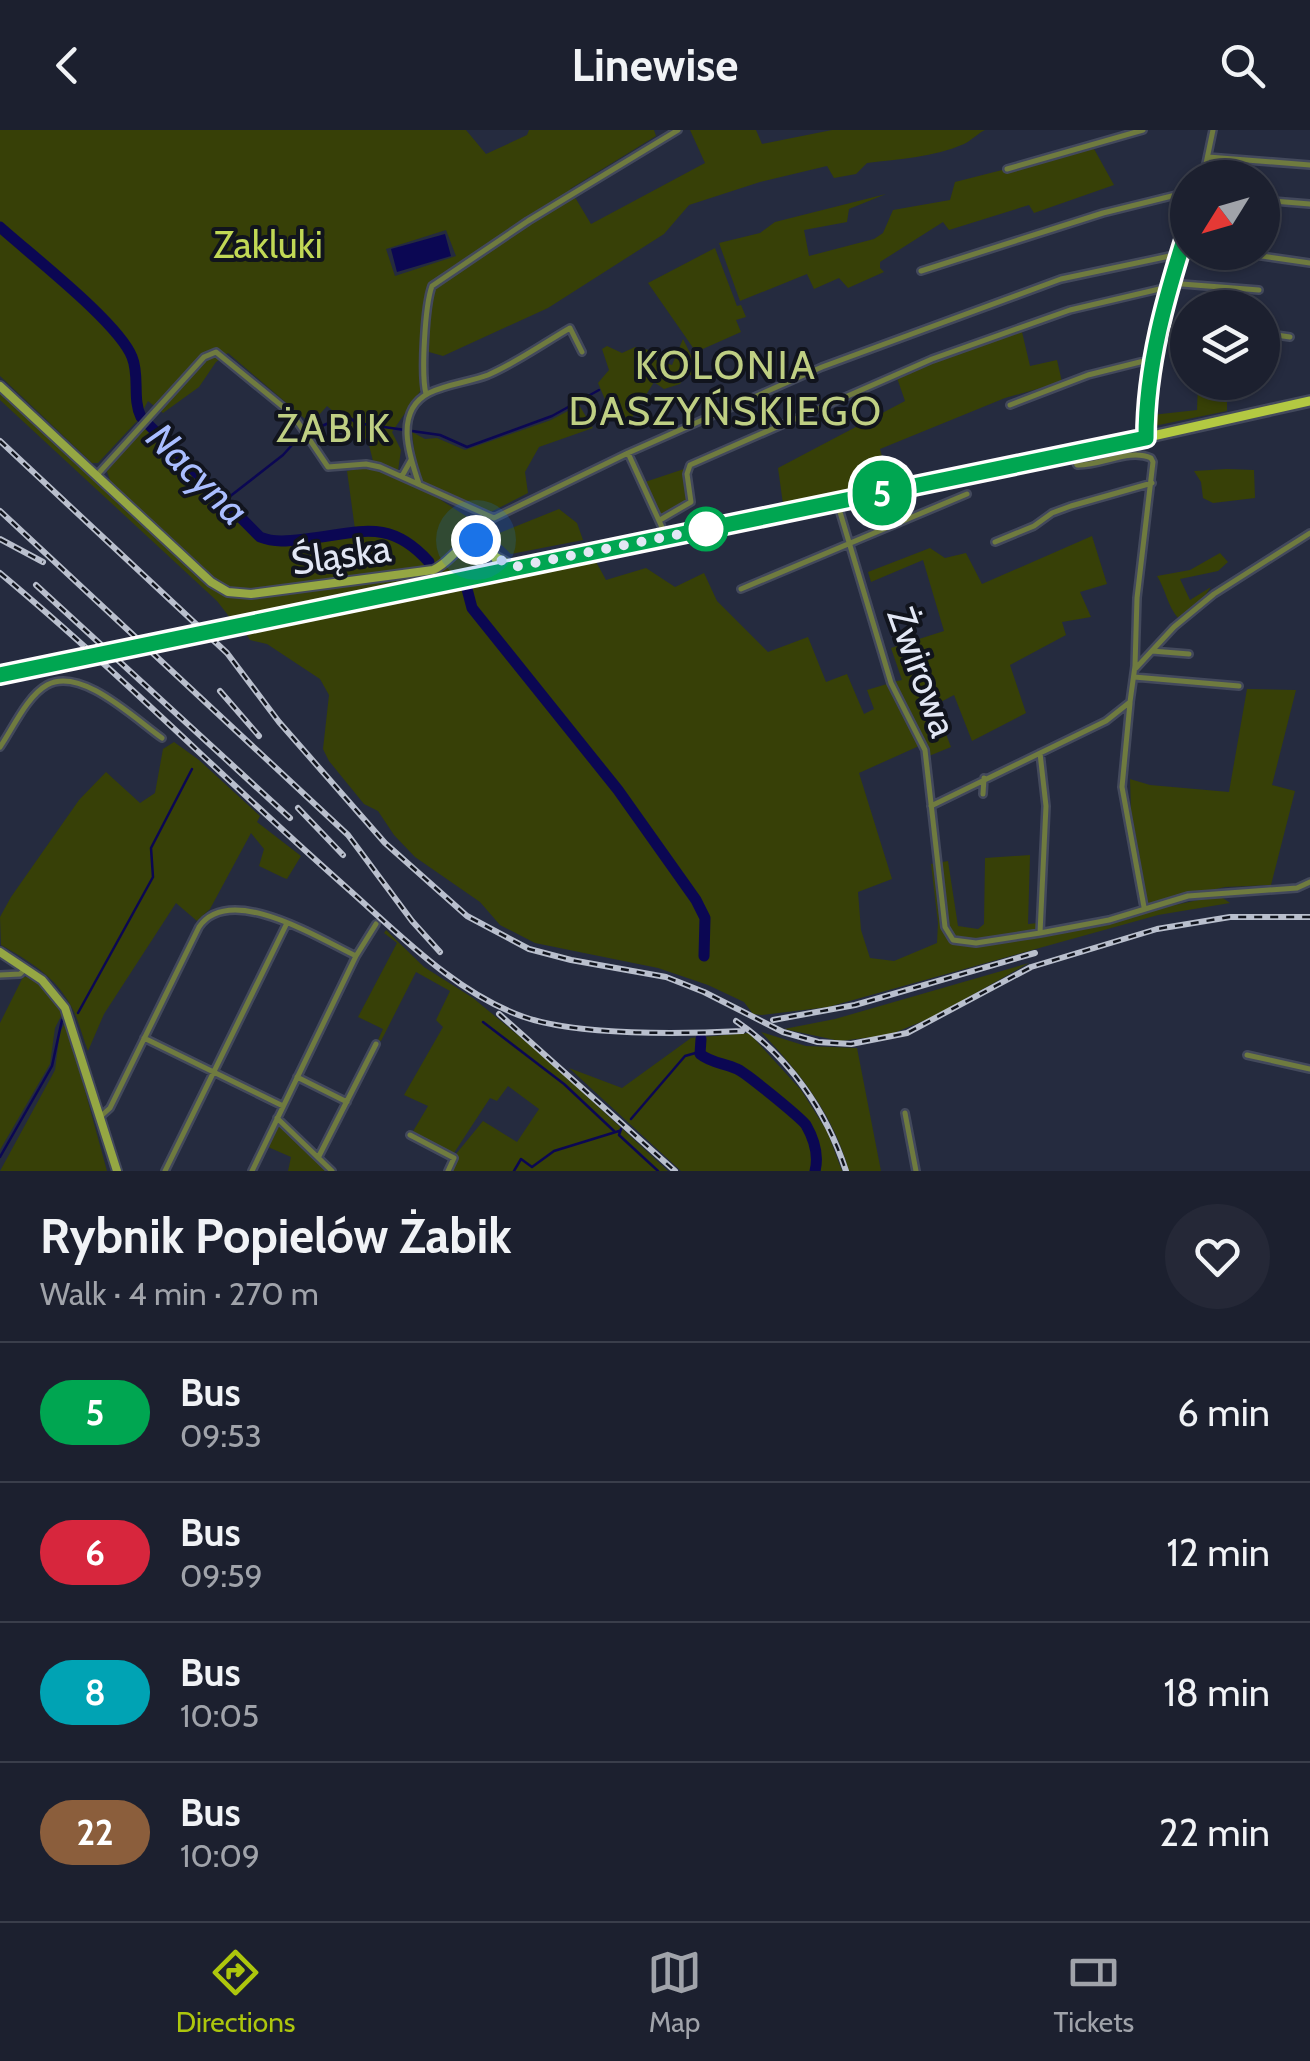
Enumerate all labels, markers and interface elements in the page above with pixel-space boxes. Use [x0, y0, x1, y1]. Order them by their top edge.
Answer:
icon: back [40, 38, 95, 93]
text: Linewise [572, 38, 739, 92]
icon: search [1215, 38, 1270, 93]
north arrow [1170, 160, 1280, 270]
map controls [1170, 160, 1280, 400]
park label: Zakluki [213, 221, 323, 268]
button: layers [1170, 290, 1280, 400]
district label: KOLONIA DASZYŃSKIEGO [569, 340, 884, 435]
district label: ŻABIK [276, 403, 392, 452]
water label: Nacyna [137, 412, 260, 535]
line badge: 5 [850, 460, 914, 526]
text: 5 [873, 472, 891, 515]
unlabelled marker [685, 508, 727, 550]
your location [451, 515, 501, 565]
street label: Śląska [288, 524, 394, 585]
street label: Żwirowa [877, 601, 968, 743]
button: heart [1165, 1204, 1270, 1309]
text: Rybnik Popielów Żabik [40, 1207, 512, 1265]
text: Walk · 4 min · 270 m [40, 1274, 319, 1313]
text: Bus [180, 1369, 241, 1416]
text: 6 min [1177, 1389, 1270, 1436]
text: 5 [86, 1391, 104, 1434]
text: 09:53 [180, 1416, 262, 1455]
text: Bus [180, 1509, 241, 1556]
text: 12 min [1167, 1529, 1270, 1576]
text: 6 [85, 1531, 105, 1574]
text: 09:59 [180, 1556, 263, 1595]
text: Bus [180, 1649, 241, 1696]
text: 18 min [1163, 1669, 1270, 1716]
text: 8 [84, 1671, 106, 1714]
text: 10:05 [180, 1696, 259, 1735]
text: Bus [180, 1789, 241, 1836]
text: 22 min [1159, 1809, 1270, 1856]
text: 22 [76, 1811, 114, 1854]
text: 10:09 [180, 1836, 260, 1875]
tab: Directions [176, 1945, 295, 2039]
tab: Map [647, 1945, 702, 2039]
tab: Tickets [1054, 1945, 1134, 2039]

